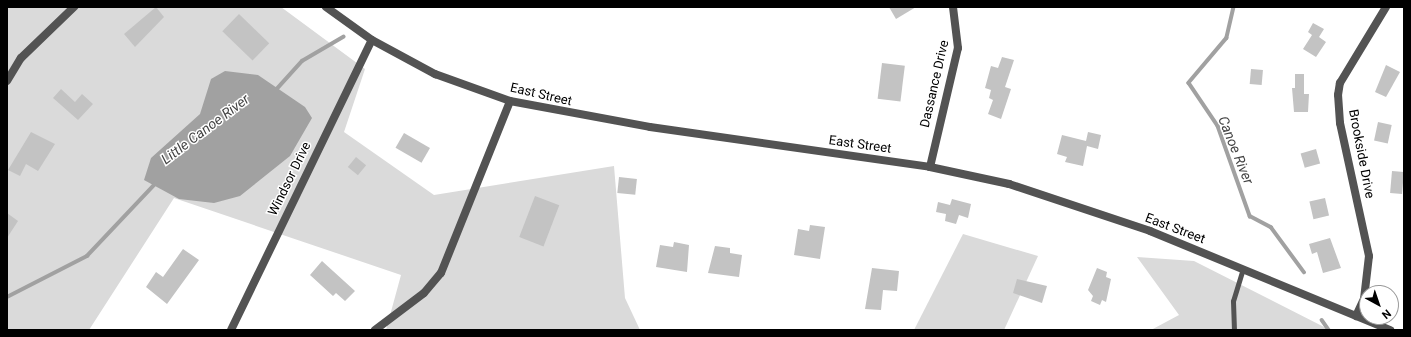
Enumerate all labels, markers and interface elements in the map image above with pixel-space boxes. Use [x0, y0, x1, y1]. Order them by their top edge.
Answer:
street label: Dassance Drive [917, 39, 953, 129]
street label: East Street [509, 80, 573, 110]
water label: Little Canoe River [158, 91, 252, 167]
street label: Brookside Drive [1345, 108, 1377, 200]
water label: Canoe River [1215, 113, 1257, 187]
street label: East Street [828, 133, 892, 157]
street label: Windsor Drive [265, 140, 315, 218]
street label: East Street [1143, 210, 1207, 248]
north arrow [1359, 285, 1399, 325]
text: N [1379, 306, 1394, 321]

